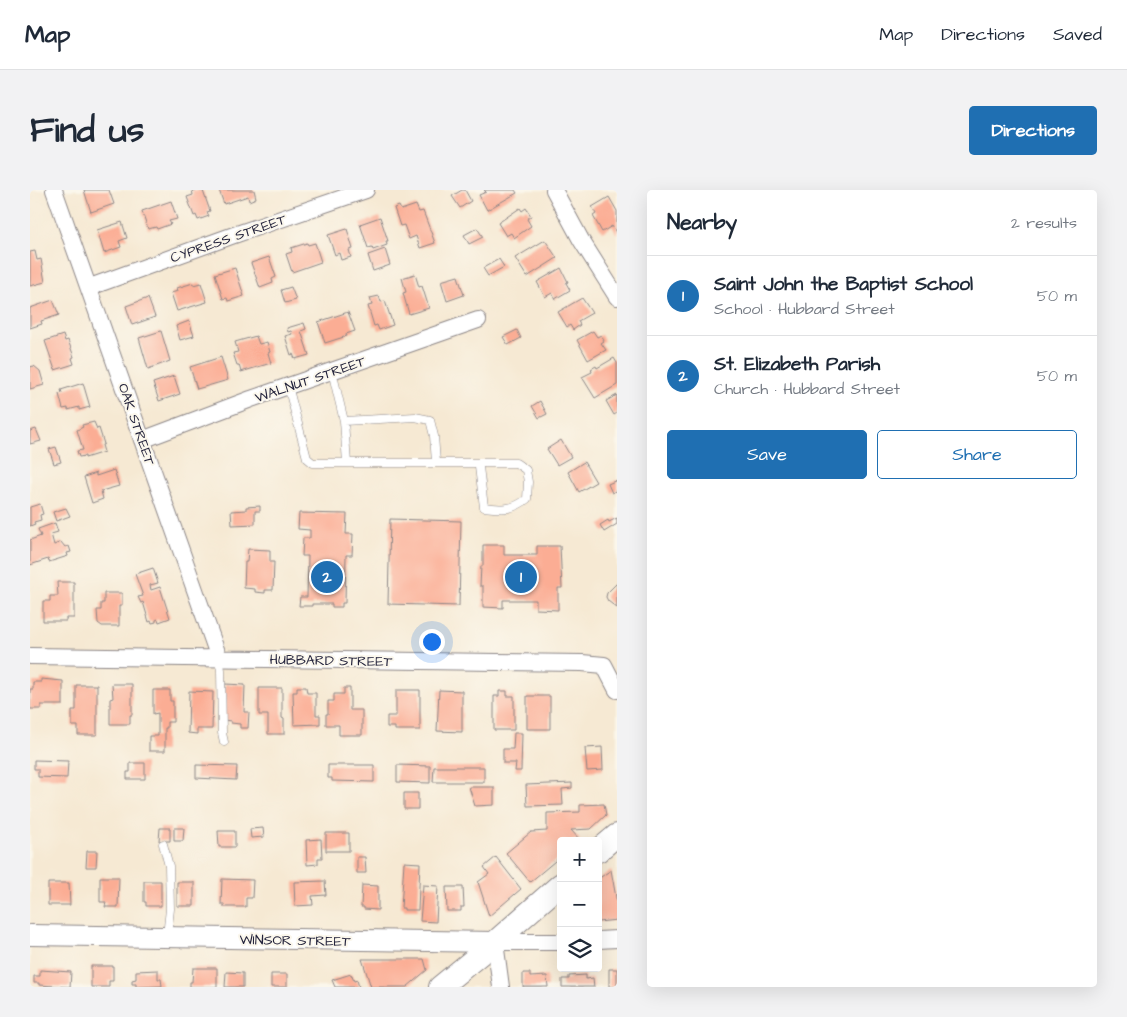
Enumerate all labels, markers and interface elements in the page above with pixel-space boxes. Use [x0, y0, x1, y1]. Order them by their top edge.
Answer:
text: Map [25, 18, 70, 52]
text: Map [879, 22, 913, 47]
text: Directions [941, 22, 1025, 47]
text: Saved [1053, 22, 1102, 47]
text: Find us [30, 106, 144, 155]
button: Directions [969, 106, 1097, 155]
text: Nearby [667, 208, 737, 237]
street label: CYPRESS STREET [168, 210, 289, 268]
text: 2 results [1011, 212, 1077, 234]
text: Saint John the Baptist School [714, 271, 973, 298]
text: 1 [682, 285, 684, 307]
text: 50 m [1037, 285, 1077, 307]
text: School · Hubbard Street [714, 298, 895, 320]
text: St. Elizabeth Parish [714, 351, 880, 378]
street label: WALNUT STREET [252, 352, 369, 408]
text: 2 [678, 365, 688, 387]
text: 50 m [1037, 365, 1077, 387]
text: Church · Hubbard Street [714, 378, 900, 400]
street label: OAK STREET [113, 381, 160, 468]
button: Save [667, 430, 867, 479]
button: Share [877, 430, 1077, 479]
pin: 2 [311, 558, 343, 596]
pin: 1 [505, 558, 537, 596]
your location [419, 629, 445, 655]
street label: HUBBARD STREET [269, 650, 393, 672]
map controls [557, 837, 602, 972]
button: + [557, 837, 602, 882]
button: − [557, 882, 602, 927]
button: layers [557, 927, 602, 972]
street label: WINSOR STREET [239, 930, 351, 952]

